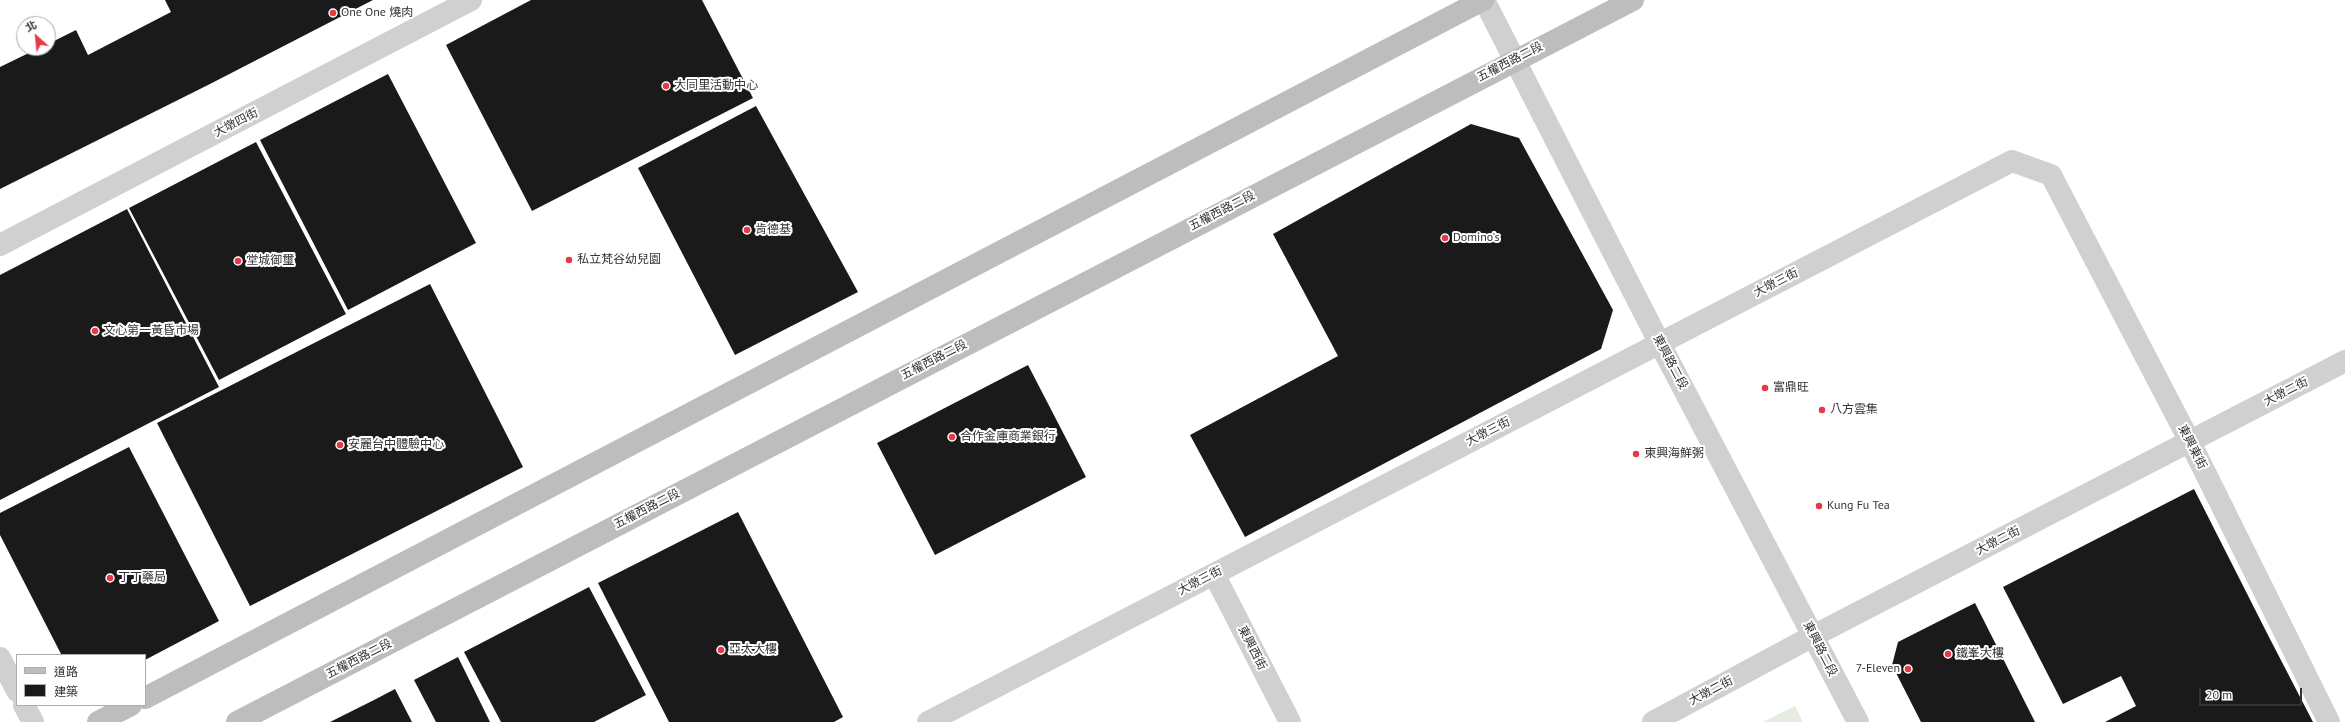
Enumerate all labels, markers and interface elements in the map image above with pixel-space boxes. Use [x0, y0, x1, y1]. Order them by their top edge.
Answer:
place label: One One 燒肉 [341, 6, 413, 20]
marker: One One 燒肉 [328, 8, 338, 18]
north arrow [16, 16, 56, 56]
text: 北 [23, 17, 39, 35]
street label: 五權西路二段 [1475, 39, 1545, 85]
place label: 大同里活動中心 [674, 79, 758, 93]
marker: 大同里活動中心 [661, 81, 671, 91]
street label: 大墩四街 [211, 106, 261, 140]
street label: 五權西路二段 [1187, 188, 1257, 234]
place label: 肯德基 [755, 223, 791, 237]
marker: 肯德基 [742, 225, 752, 235]
place label: Domino's [1453, 231, 1500, 245]
marker: Domino's [1440, 233, 1450, 243]
place label: 私立梵谷幼兒園 [577, 253, 661, 267]
place label: 堂城御璽 [246, 254, 294, 268]
marker: 私立梵谷幼兒園 [564, 255, 574, 265]
marker: 堂城御璽 [233, 256, 243, 266]
street label: 大墩三街 [1751, 266, 1801, 300]
place label: 文心第一黃昏市場 [103, 324, 199, 338]
marker: 文心第一黃昏市場 [90, 326, 100, 336]
street label: 東興路二段 [1650, 332, 1690, 392]
street label: 五權西路二段 [899, 337, 969, 383]
street label: 大墩二街 [2261, 375, 2311, 409]
place label: 富鼎旺 [1773, 381, 1809, 395]
marker: 富鼎旺 [1760, 383, 1770, 393]
place label: 八方雲集 [1830, 403, 1878, 417]
marker: 八方雲集 [1817, 405, 1827, 415]
street label: 大墩三街 [1463, 415, 1513, 449]
street label: 東興東街 [2175, 422, 2209, 472]
place label: 合作金庫商業銀行 [960, 430, 1056, 444]
marker: 合作金庫商業銀行 [947, 432, 957, 442]
place label: 安麗台中體驗中心 [348, 438, 444, 452]
marker: 安麗台中體驗中心 [335, 440, 345, 450]
place label: 東興海鮮粥 [1644, 447, 1704, 461]
marker: 東興海鮮粥 [1631, 449, 1641, 459]
street label: 五權西路二段 [612, 486, 682, 532]
place label: Kung Fu Tea [1827, 499, 1890, 513]
marker: Kung Fu Tea [1814, 501, 1824, 511]
street label: 大墩二街 [1973, 524, 2023, 558]
street label: 大墩三街 [1175, 564, 1225, 598]
place label: 丁丁藥局 [118, 571, 166, 585]
marker: 丁丁藥局 [105, 573, 115, 583]
street label: 東興路二段 [1800, 619, 1840, 679]
street label: 東興西街 [1235, 623, 1269, 673]
street label: 五權西路二段 [324, 636, 394, 682]
place label: 亞太大樓 [729, 643, 777, 657]
marker: 亞太大樓 [716, 645, 726, 655]
place label: 鐵峯大樓 [1956, 647, 2004, 661]
marker: 鐵峯大樓 [1943, 649, 1953, 659]
legend [16, 654, 146, 706]
place label: 7-Eleven [1856, 662, 1900, 676]
text: 道路 [54, 664, 78, 679]
marker: 7-Eleven [1903, 664, 1913, 674]
street label: 大墩二街 [1686, 673, 1736, 709]
scale bar [2201, 680, 2304, 706]
text: 建築 [54, 684, 78, 699]
text: 20 m [2206, 687, 2232, 702]

